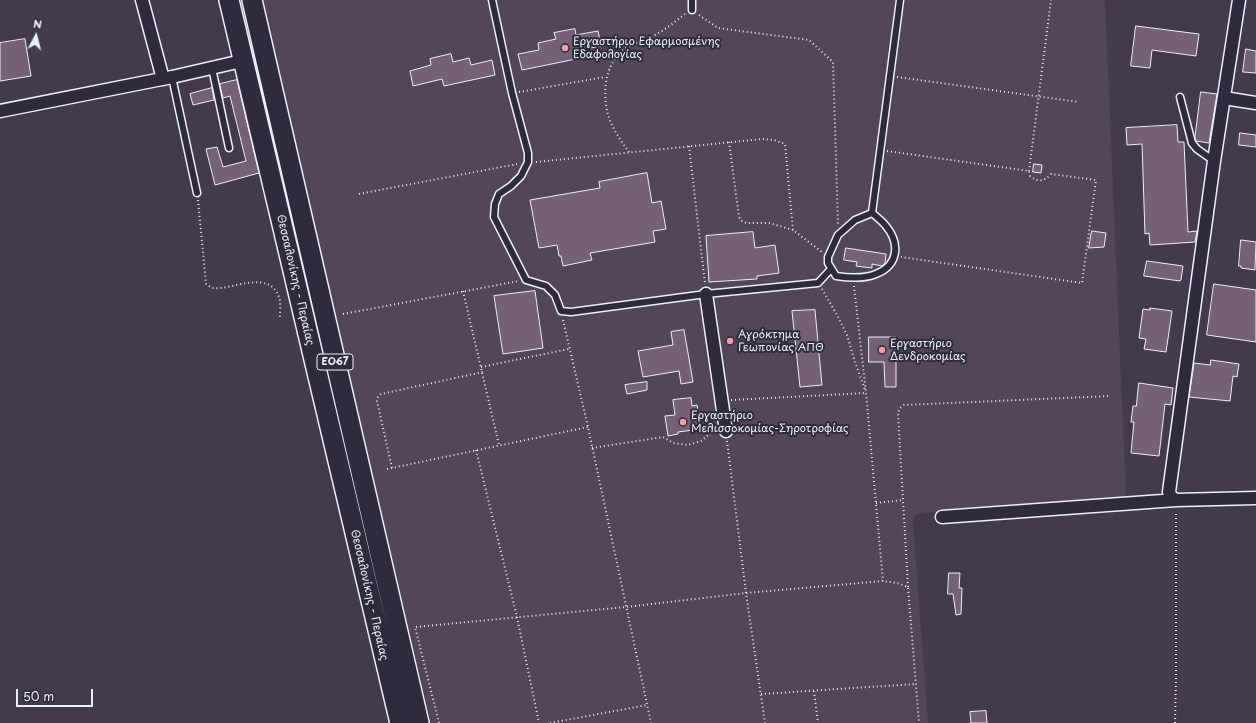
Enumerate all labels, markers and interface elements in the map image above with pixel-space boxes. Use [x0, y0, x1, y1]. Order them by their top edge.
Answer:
text: N [32, 15, 43, 33]
north arrow [16, 16, 56, 56]
place label: Εργαστήριο Εφαρμοσμένης Εδαφολογίας [573, 35, 720, 61]
marker: Εργαστήριο Εφαρμοσμένης Εδαφολογίας [560, 43, 570, 53]
street label: Θεσσαλονίκης - Περαίας [274, 213, 316, 347]
place label: Αγρόκτημα Γεωπονίας ΑΠΘ [738, 328, 824, 354]
marker: Αγρόκτημα Γεωπονίας ΑΠΘ [725, 336, 735, 346]
place label: Εργαστήριο Δενδροκομίας [890, 337, 966, 363]
marker: Εργαστήριο Δενδροκομίας [877, 345, 887, 355]
road number: ΕΟ67 [317, 354, 353, 370]
place label: Εργαστήριο Μελισσοκομίας-Σηροτροφίας [691, 409, 849, 435]
marker: Εργαστήριο Μελισσοκομίας-Σηροτροφίας [678, 417, 688, 427]
street label: Θεσσαλονίκης - Περαίας [348, 528, 390, 662]
scale bar [18, 681, 95, 707]
text: 50 m [23, 687, 54, 705]

